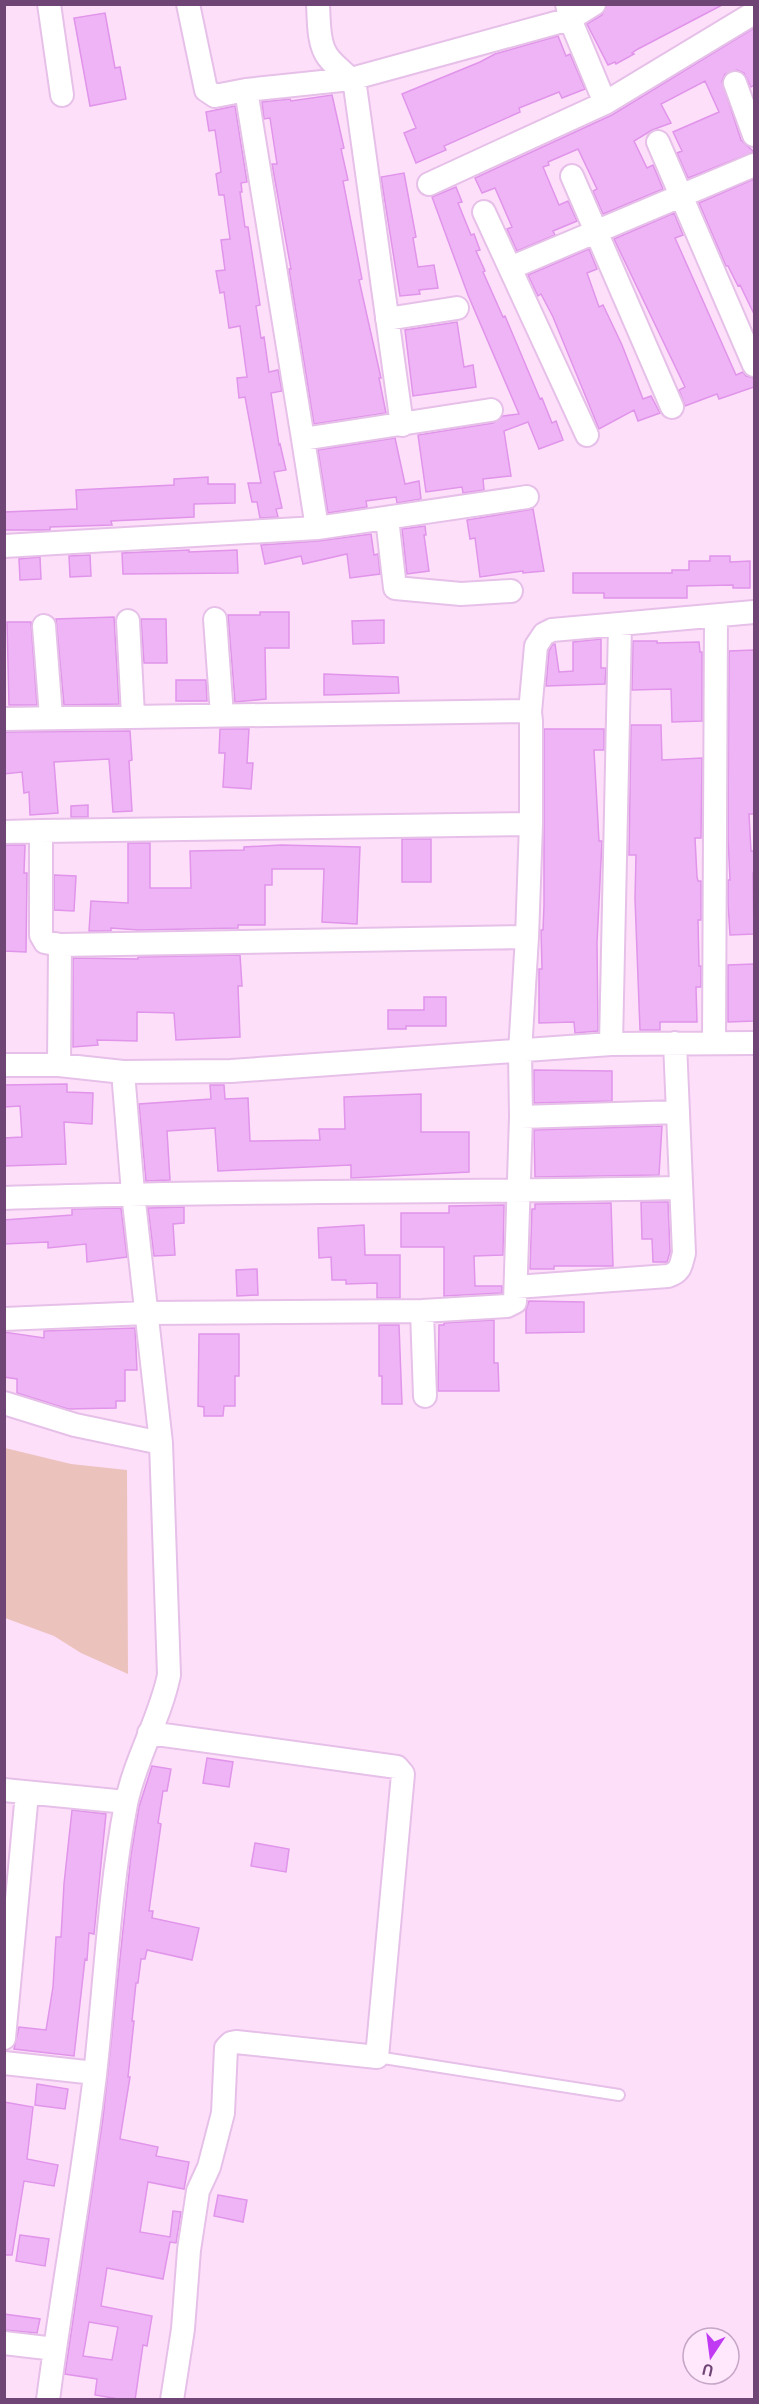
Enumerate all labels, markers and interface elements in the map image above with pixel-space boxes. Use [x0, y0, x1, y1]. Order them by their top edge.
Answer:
north arrow [681, 2326, 741, 2386]
text: U [700, 2361, 715, 2381]

